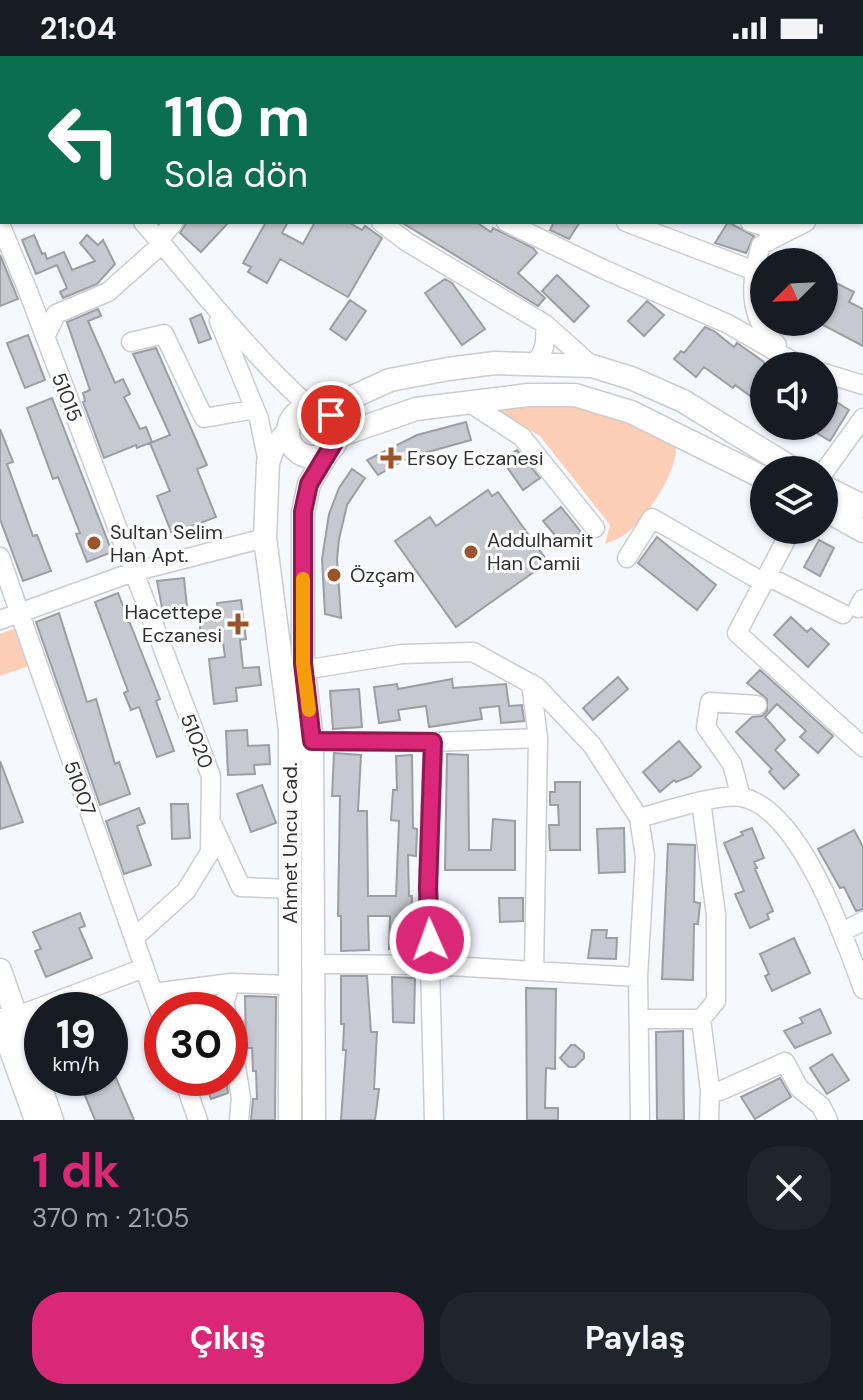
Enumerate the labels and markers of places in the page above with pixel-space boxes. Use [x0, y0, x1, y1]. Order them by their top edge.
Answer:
pin [297, 381, 365, 449]
place label: Ersoy Eczanesi [407, 445, 543, 471]
marker: Ersoy Eczanesi [382, 449, 400, 467]
place label: Sultan Selim Han Apt. [110, 519, 223, 568]
place label: Addulhamit Han Camii [487, 527, 593, 576]
marker: Sultan Selim Han Apt. [85, 534, 103, 552]
marker: Addulhamit Han Camii [462, 543, 480, 561]
place label: Özçam [350, 562, 415, 588]
marker: Özçam [325, 566, 343, 584]
place label: Hacettepe Eczanesi [124, 599, 222, 648]
marker: Hacettepe Eczanesi [229, 615, 247, 633]

